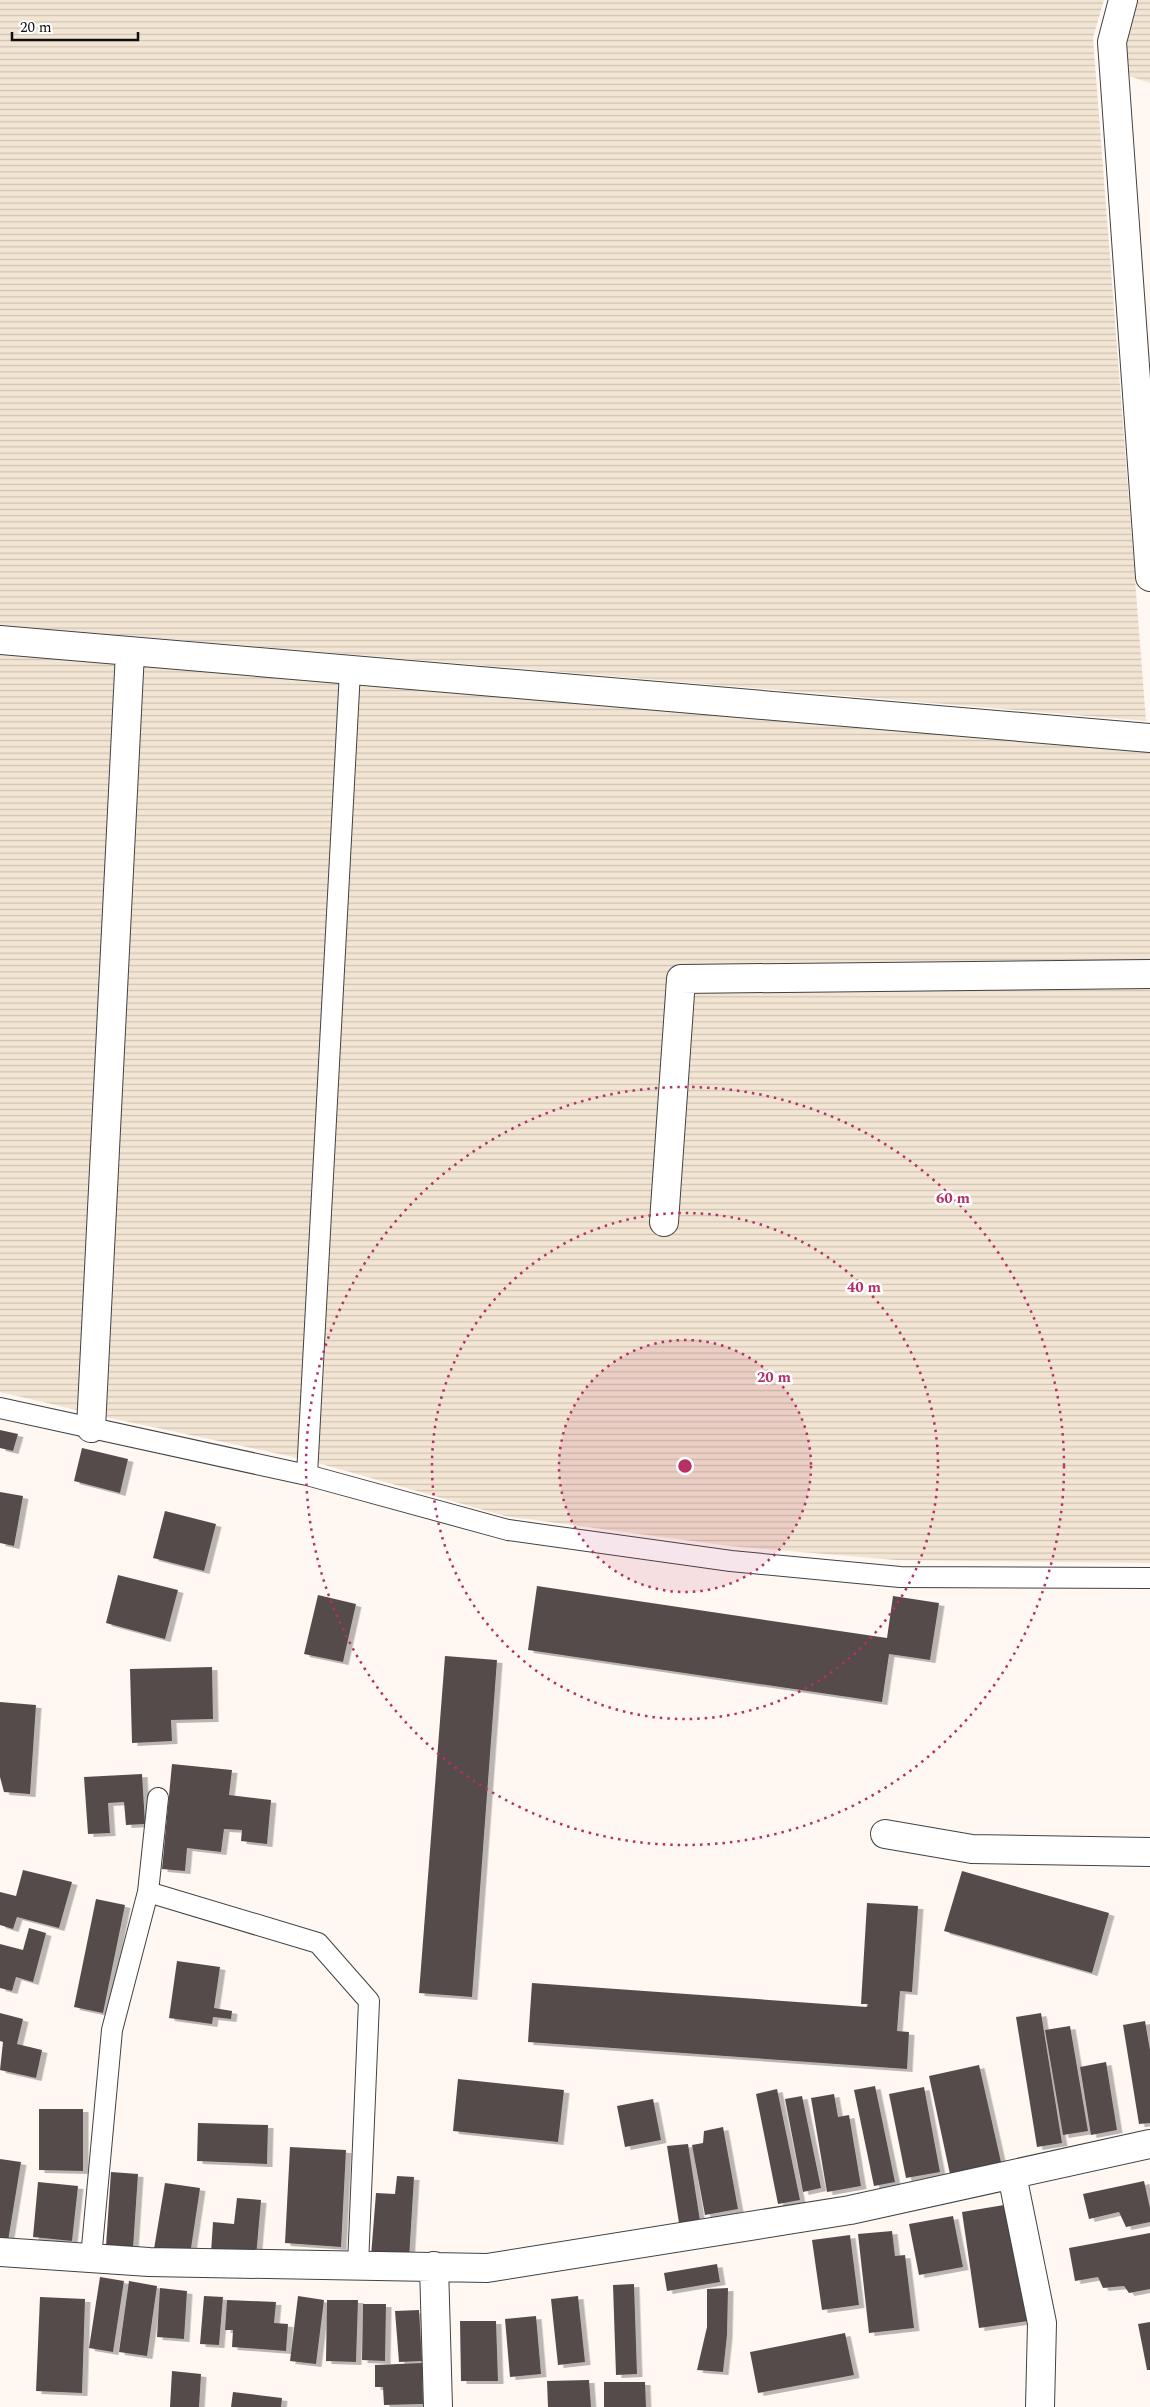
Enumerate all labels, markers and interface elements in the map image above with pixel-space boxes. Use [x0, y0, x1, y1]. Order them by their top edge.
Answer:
scale bar [12, 10, 139, 42]
text: 20 m [20, 16, 52, 39]
text: 60 m [936, 1187, 971, 1210]
text: 40 m [847, 1276, 882, 1299]
text: 20 m [757, 1366, 792, 1389]
centre of rings [676, 1457, 694, 1475]

